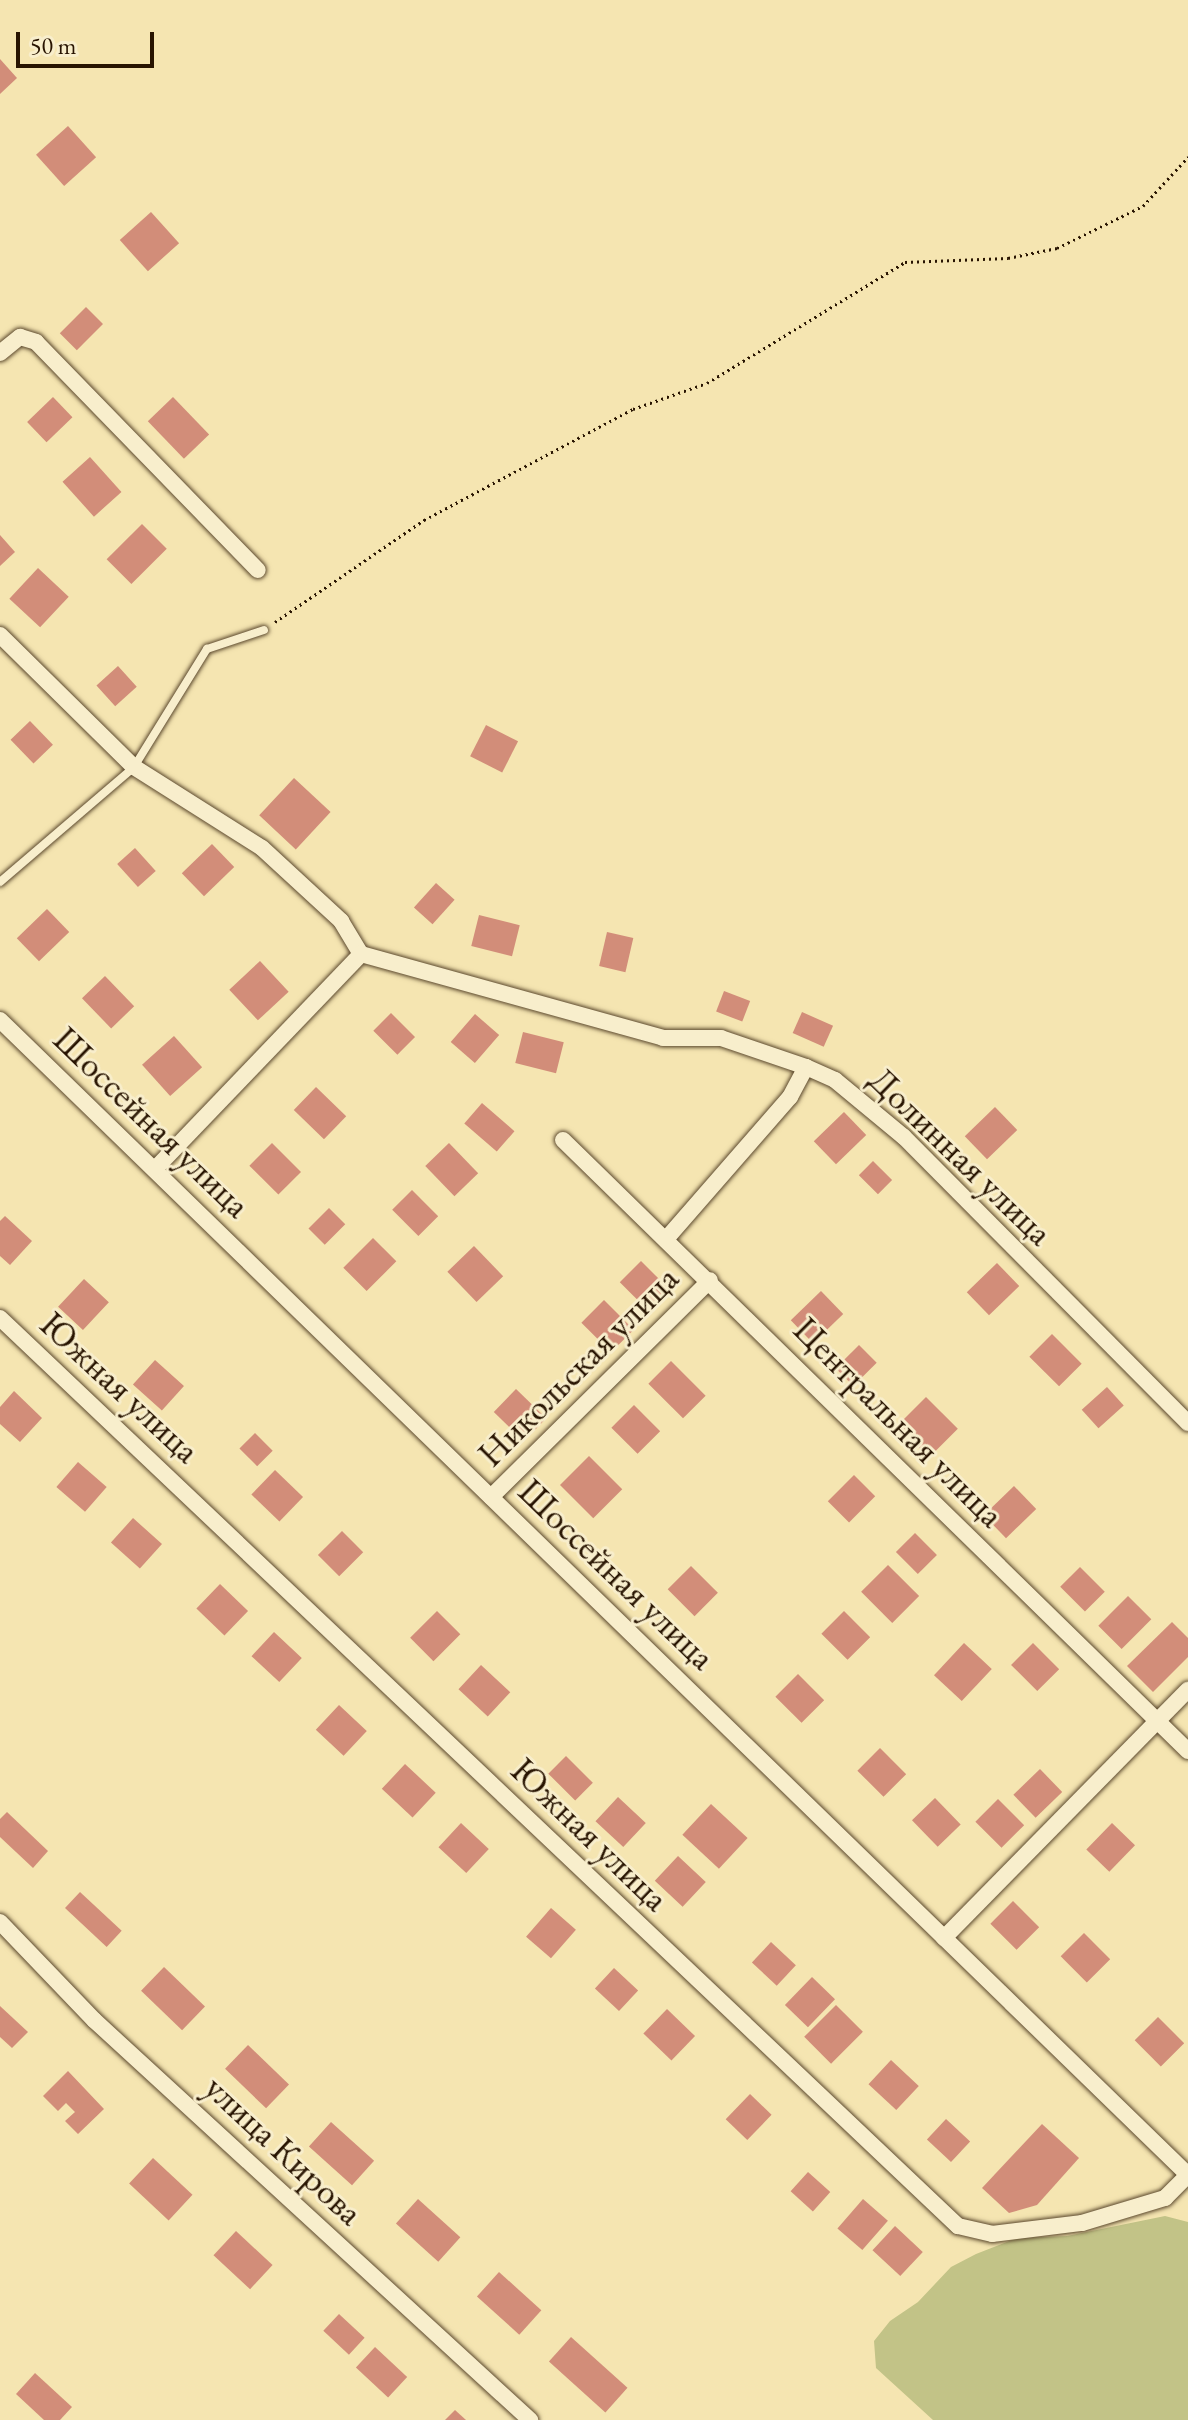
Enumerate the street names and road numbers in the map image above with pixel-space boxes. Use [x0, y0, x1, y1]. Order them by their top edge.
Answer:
street label: Шоссейная улица [45, 1017, 259, 1227]
street label: Долинная улица [860, 1058, 1062, 1254]
street label: Никольская улица [469, 1257, 687, 1475]
street label: Южная улица [31, 1302, 209, 1472]
street label: Центральная улица [785, 1308, 1013, 1536]
street label: Шоссейная улица [510, 1469, 724, 1679]
street label: Южная улица [502, 1748, 678, 1920]
street label: улица Кирова [196, 2066, 372, 2234]

